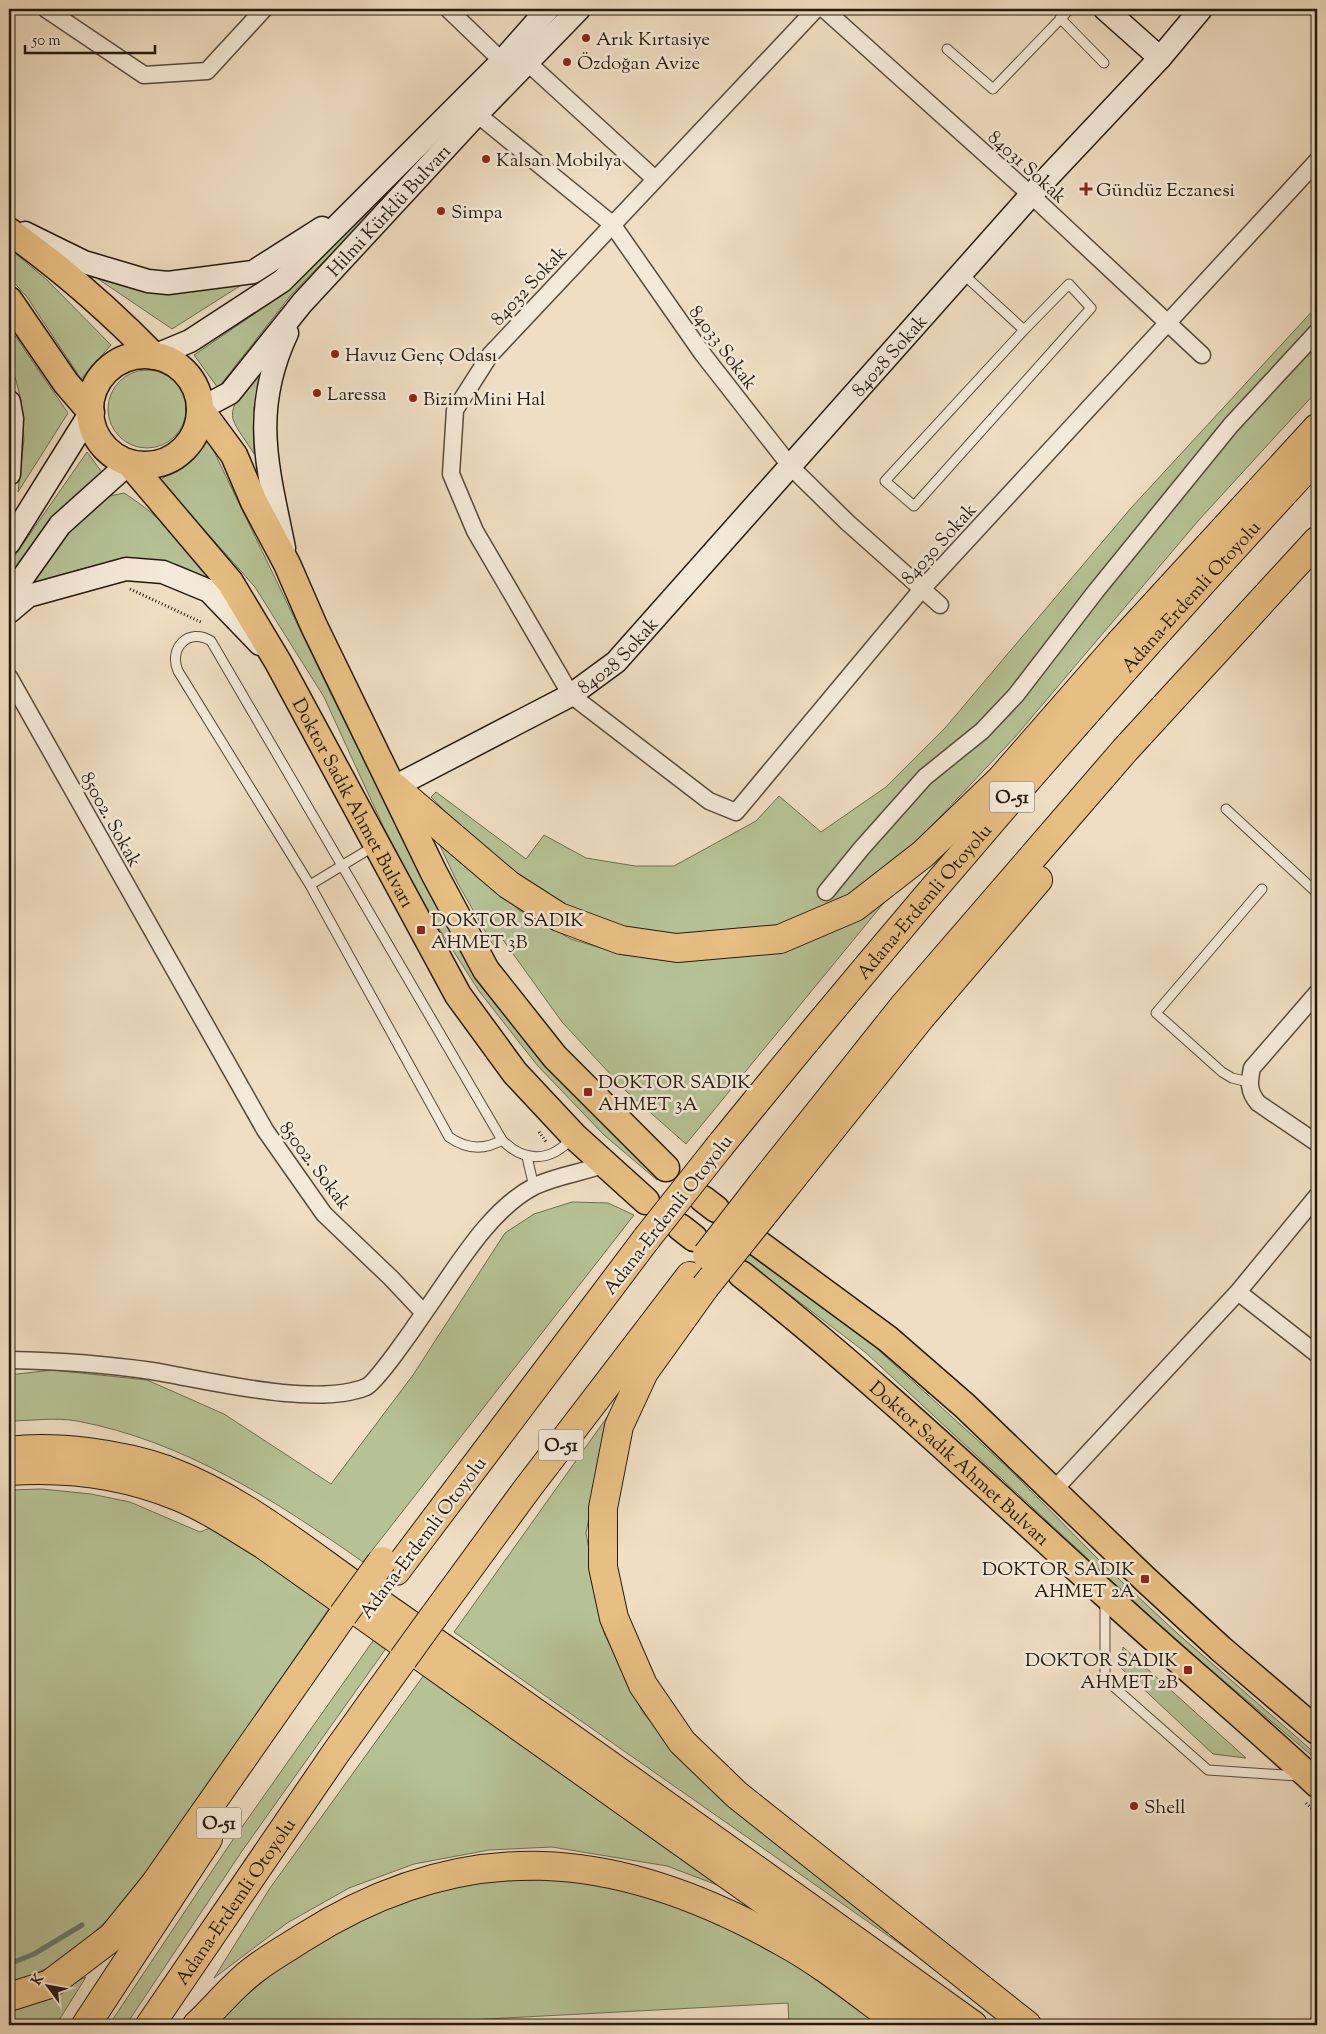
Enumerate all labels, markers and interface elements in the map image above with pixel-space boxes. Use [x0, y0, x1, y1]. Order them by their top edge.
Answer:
scale bar [25, 22, 155, 54]
place label: Arık Kırtasiye [596, 27, 710, 54]
text: 50 m [31, 31, 61, 52]
marker: Arık Kırtasiye [580, 32, 592, 44]
place label: Özdoğan Avize [577, 51, 701, 78]
marker: Özdoğan Avize [561, 56, 573, 68]
street label: 84031 Sokak [981, 125, 1072, 211]
street label: Hilmi Kürklü Bulvarı [322, 140, 458, 284]
place label: Kalsan Mobilya [496, 148, 622, 175]
marker: Kalsan Mobilya [480, 153, 492, 165]
place label: Gündüz Eczanesi [1096, 178, 1235, 205]
marker: Gündüz Eczanesi [1080, 183, 1092, 195]
place label: Simpa [451, 200, 503, 227]
marker: Simpa [435, 205, 447, 217]
street label: 84032 Sokak [486, 240, 574, 333]
street label: 84033 Sokak [681, 301, 763, 397]
street label: 84028 Sokak [847, 309, 935, 404]
place label: Havuz Genç Odası [345, 343, 497, 370]
marker: Havuz Genç Odası [329, 348, 341, 360]
place label: Laressa [327, 382, 387, 409]
marker: Laressa [311, 387, 323, 399]
place label: Bizim Mini Hal [423, 387, 545, 414]
marker: Bizim Mini Hal [407, 392, 419, 404]
street label: 84030 Sokak [896, 497, 984, 591]
street label: Adana-Erdemli Otoyolu [1116, 516, 1268, 680]
street label: 84028 Sokak [573, 612, 666, 702]
street label: Doktor Sadık Ahmet Bulvarı [284, 694, 419, 913]
street label: 85002. Sokak [73, 768, 147, 873]
road number: O-51 [990, 782, 1034, 812]
street label: Adana-Erdemli Otoyolu [851, 819, 999, 986]
place label: DOKTOR SADIK AHMET 3B [431, 908, 584, 957]
marker: DOKTOR SADIK AHMET 3B [415, 924, 427, 936]
place label: DOKTOR SADIK AHMET 3A [598, 1070, 751, 1119]
marker: DOKTOR SADIK AHMET 3A [582, 1086, 594, 1098]
street label: 85002. Sokak [272, 1117, 357, 1217]
street label: Adana-Erdemli Otoyolu [598, 1130, 740, 1301]
street label: Doktor Sadık Ahmet Bulvarı [862, 1376, 1054, 1553]
road number: O-51 [538, 1430, 584, 1460]
street label: Adana-Erdemli Otoyolu [354, 1452, 494, 1625]
place label: DOKTOR SADIK AHMET 2A [982, 1557, 1136, 1606]
marker: DOKTOR SADIK AHMET 2A [1139, 1573, 1151, 1585]
place label: DOKTOR SADIK AHMET 2B [1025, 1648, 1178, 1697]
marker: DOKTOR SADIK AHMET 2B [1182, 1664, 1194, 1676]
place label: Shell [1144, 1795, 1186, 1822]
marker: Shell [1128, 1800, 1140, 1812]
road number: O-51 [196, 1808, 242, 1839]
street label: Adana-Erdemli Otoyolu [170, 1814, 303, 1991]
north arrow [22, 1962, 72, 2012]
text: K [28, 1970, 50, 1990]

